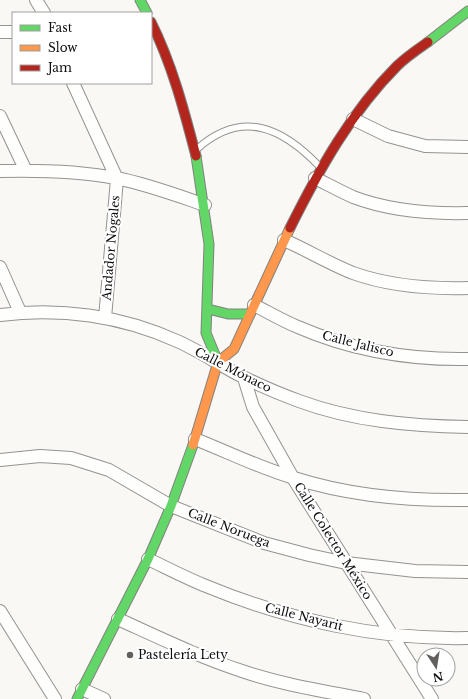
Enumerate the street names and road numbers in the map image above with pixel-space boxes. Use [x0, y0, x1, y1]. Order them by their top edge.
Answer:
street label: Andador Nogales [98, 195, 123, 302]
street label: Calle Jalisco [321, 327, 396, 360]
street label: Calle Mónaco [192, 344, 274, 395]
street label: Calle Colector México [291, 479, 376, 602]
street label: Calle Noruega [186, 505, 273, 550]
street label: Calle Nayarit [264, 600, 345, 634]

